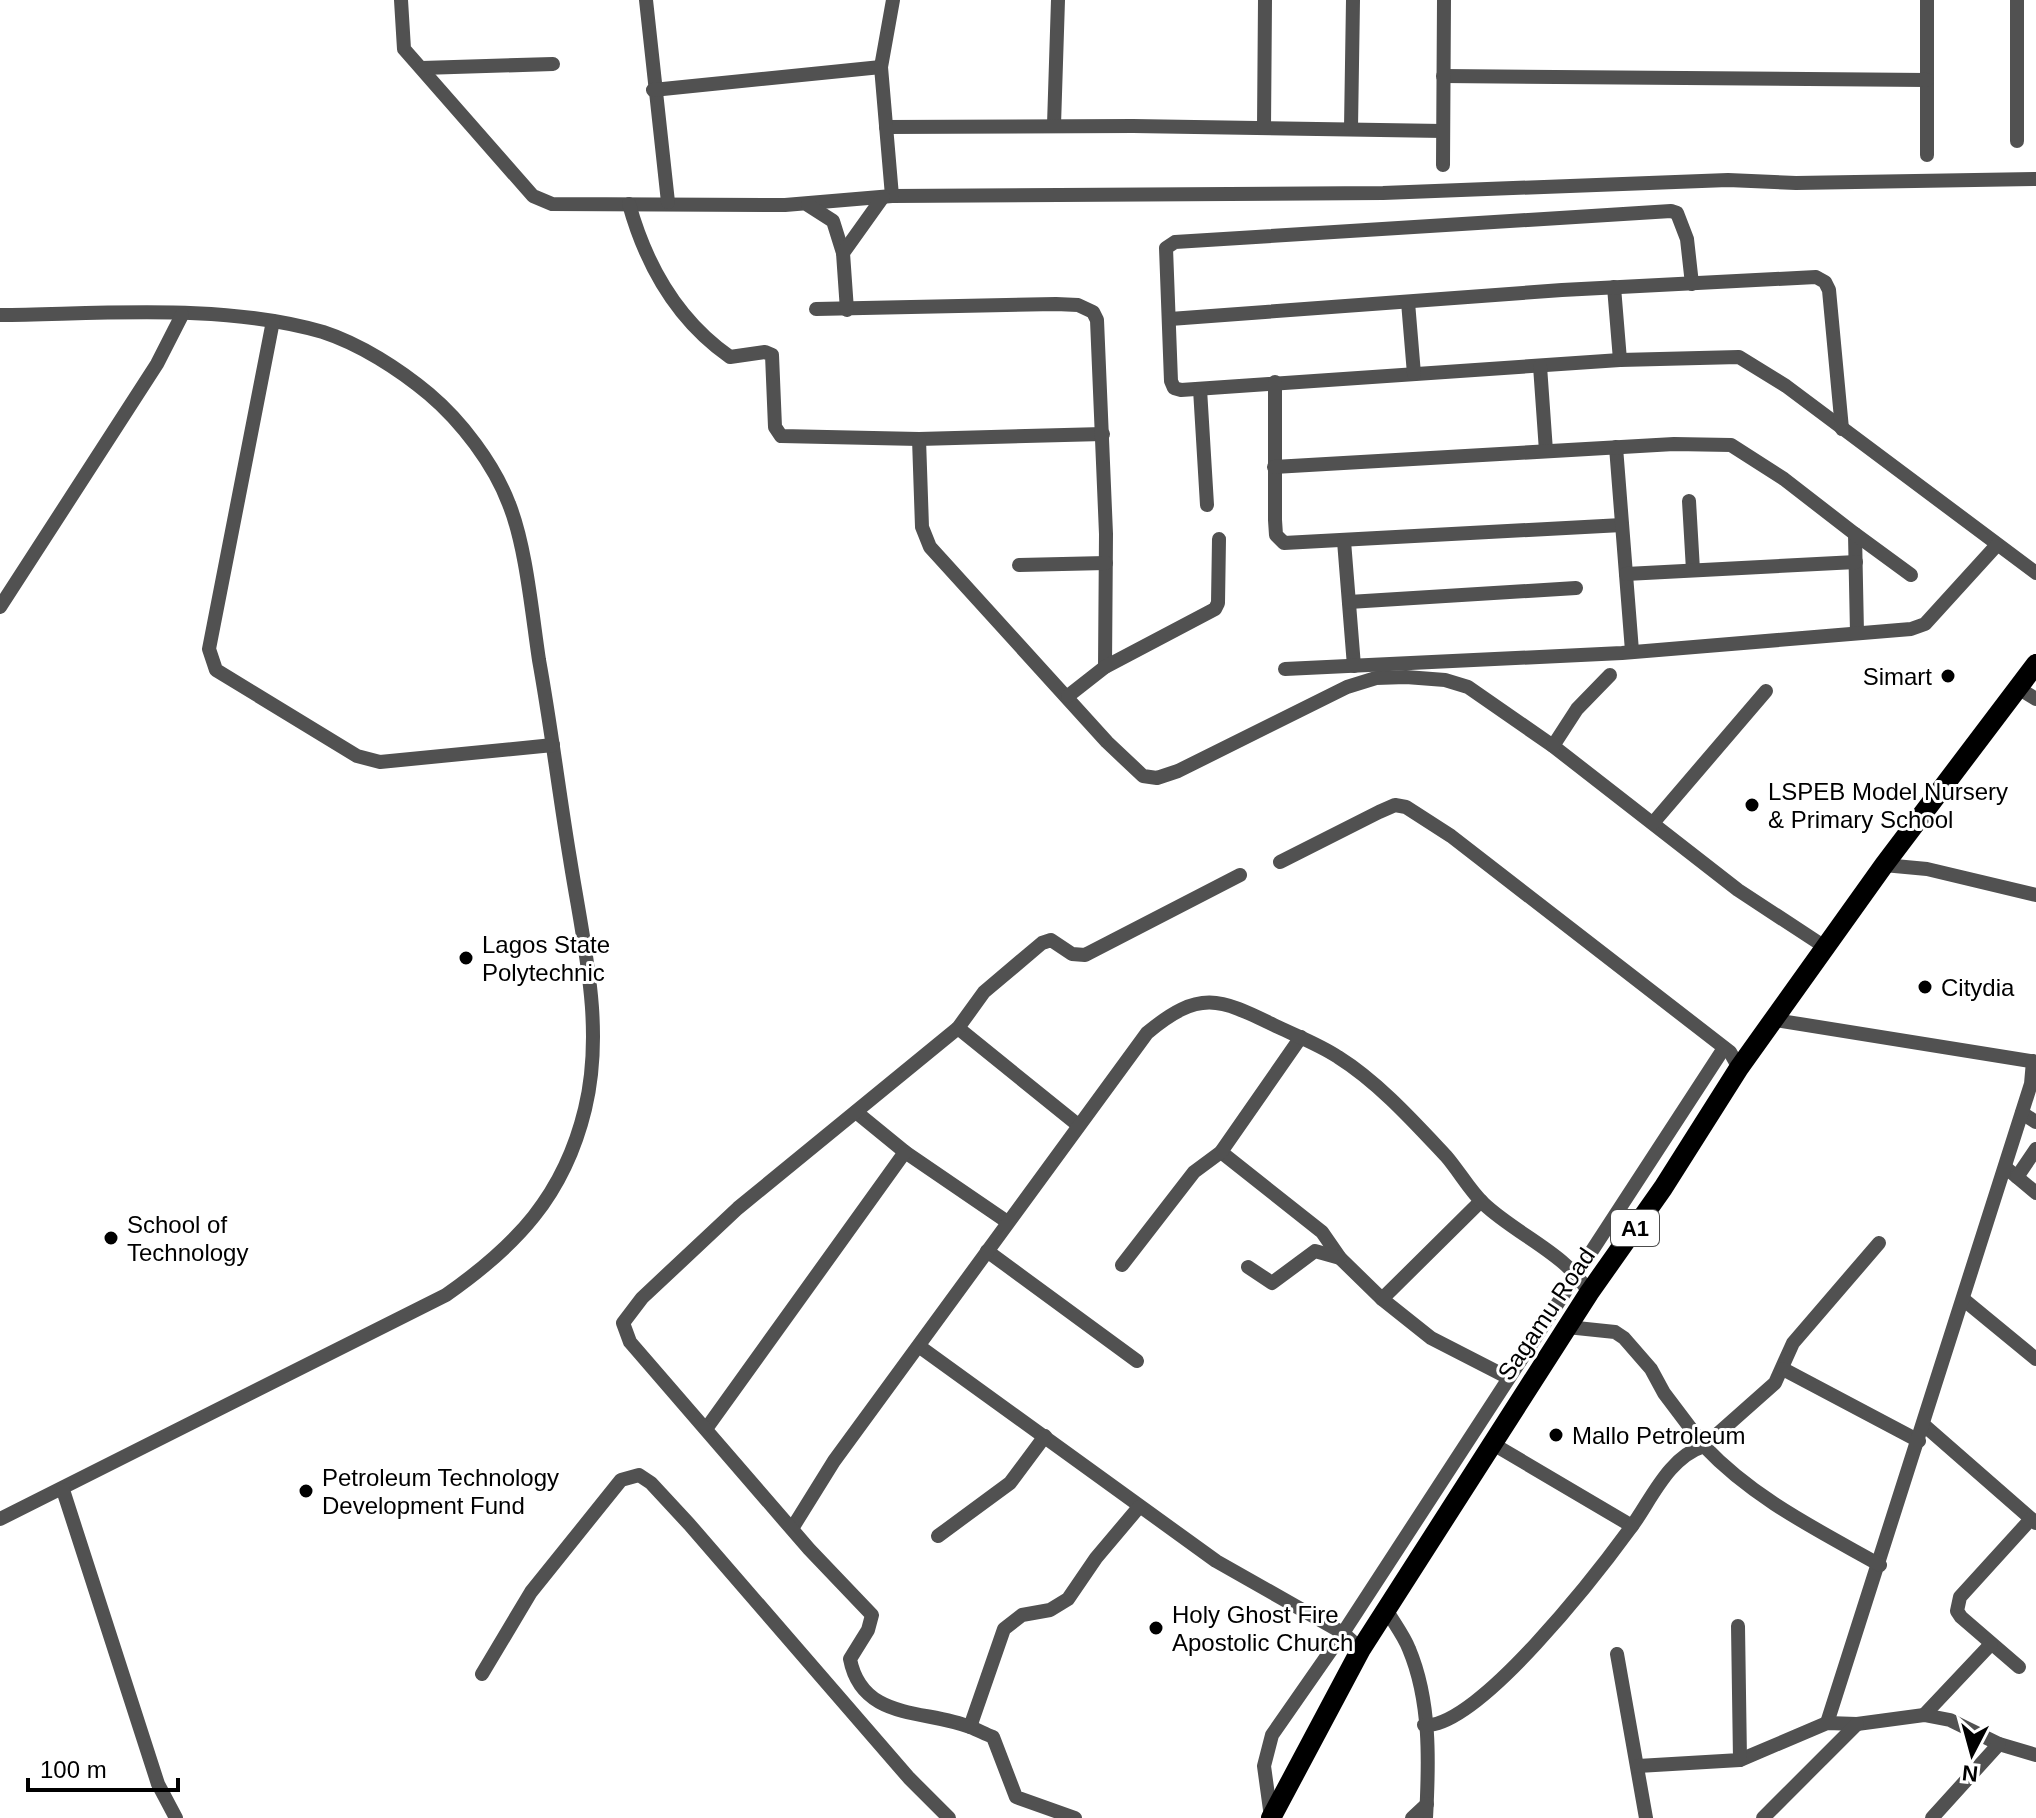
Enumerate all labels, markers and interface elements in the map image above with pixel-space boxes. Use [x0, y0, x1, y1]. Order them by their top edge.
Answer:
place label: Simart [1863, 663, 1932, 690]
marker: Simart [1939, 667, 1957, 685]
place label: LSPEB Model Nursery & Primary School [1768, 778, 2008, 833]
marker: LSPEB Model Nursery & Primary School [1743, 796, 1761, 814]
place label: Lagos State Polytechnic [482, 931, 610, 986]
marker: Lagos State Polytechnic [457, 949, 475, 967]
place label: Citydia [1941, 974, 2015, 1001]
marker: Citydia [1916, 978, 1934, 996]
road number: A1 [1611, 1210, 1659, 1246]
place label: School of Technology [127, 1211, 248, 1266]
marker: School of Technology [102, 1229, 120, 1247]
street label: Sagamu Road [1492, 1243, 1600, 1385]
place label: Mallo Petroleum [1572, 1422, 1745, 1449]
marker: Mallo Petroleum [1547, 1426, 1565, 1444]
place label: Petroleum Technology Development Fund [322, 1464, 559, 1519]
marker: Petroleum Technology Development Fund [297, 1482, 315, 1500]
place label: Holy Ghost Fire Apostolic Church [1172, 1601, 1353, 1656]
marker: Holy Ghost Fire Apostolic Church [1147, 1619, 1165, 1637]
north arrow [1932, 1714, 2012, 1794]
scale bar [28, 1742, 178, 1792]
text: 100 m [40, 1756, 107, 1783]
text: N [1961, 1760, 1979, 1787]

